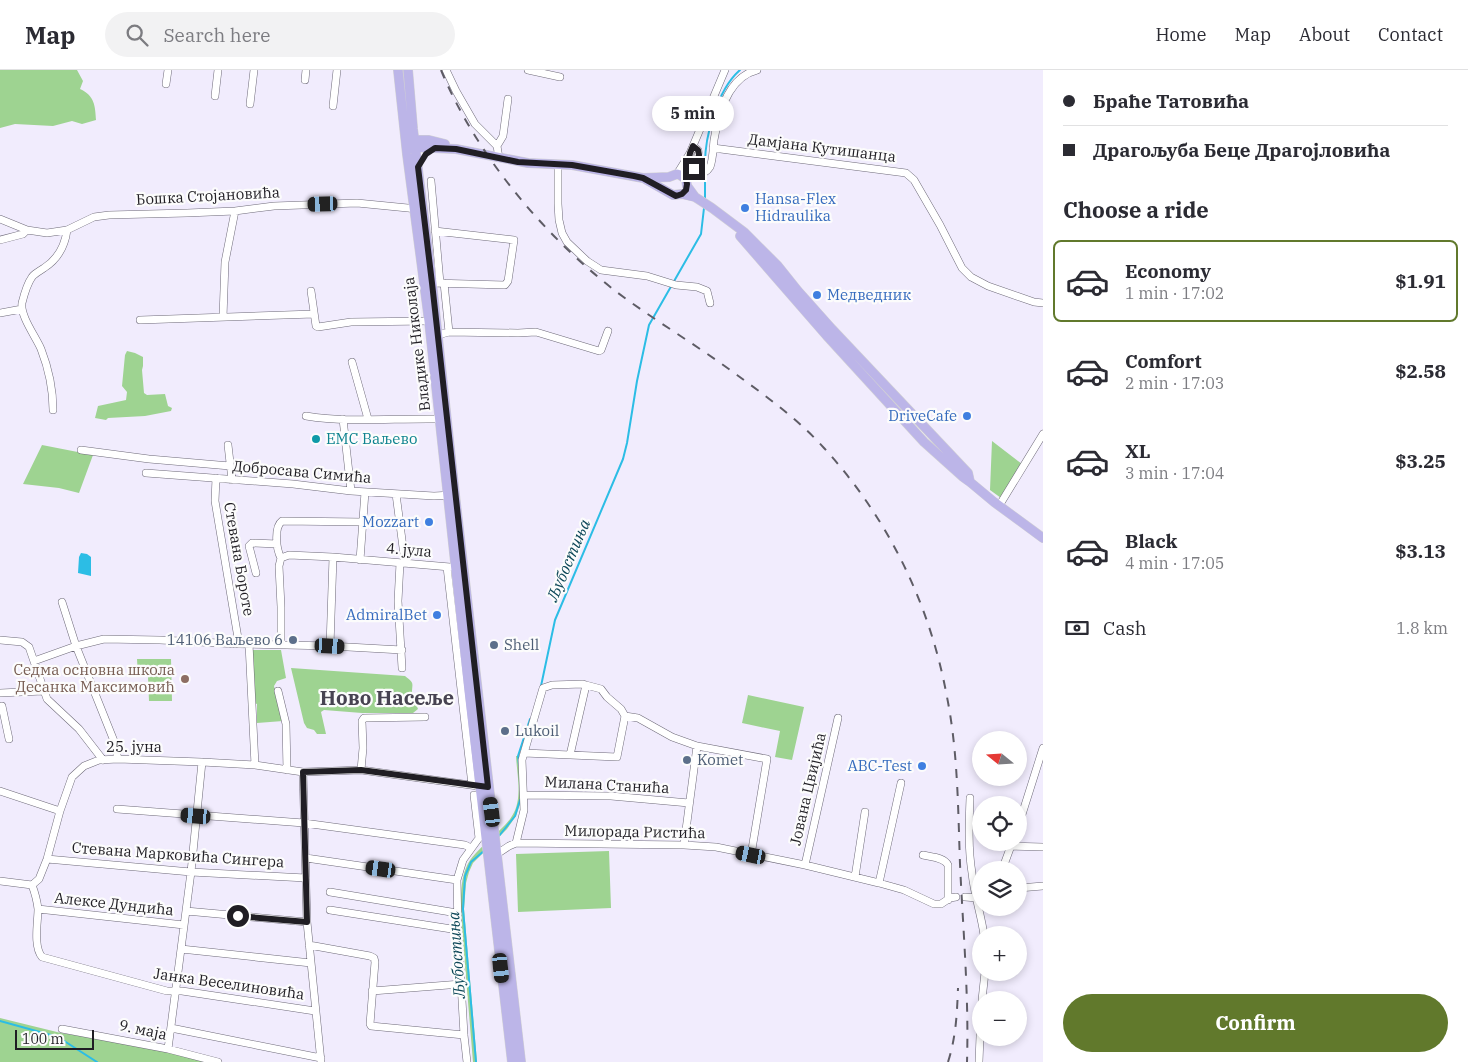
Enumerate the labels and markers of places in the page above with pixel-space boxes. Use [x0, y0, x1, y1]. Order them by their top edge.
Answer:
place label: Hansa-Flex Hidraulika [755, 189, 836, 225]
marker: Hansa-Flex Hidraulika [739, 202, 751, 214]
place label: Медведник [827, 285, 911, 304]
marker: Медведник [811, 289, 823, 301]
place label: DriveCafe [888, 406, 957, 425]
marker: DriveCafe [961, 410, 973, 422]
place label: ЕМС Ваљево [326, 429, 417, 448]
marker: ЕМС Ваљево [310, 433, 322, 445]
place label: Mozzart [362, 512, 419, 531]
marker: Mozzart [423, 516, 435, 528]
place label: AdmiralBet [346, 605, 427, 624]
marker: AdmiralBet [431, 609, 443, 621]
place label: 14106 Ваљево 6 [167, 630, 283, 649]
marker: 14106 Ваљево 6 [287, 634, 299, 646]
place label: Shell [504, 635, 539, 654]
marker: Shell [488, 639, 500, 651]
place label: Седма основна школа Десанка Максимовић [13, 660, 175, 696]
marker: Седма основна школа Десанка Максимовић [179, 673, 191, 685]
place label: Lukoil [515, 721, 559, 740]
marker: Lukoil [499, 725, 511, 737]
place label: Komet [697, 750, 743, 769]
marker: Komet [681, 754, 693, 766]
place label: ABC-Test [847, 756, 912, 775]
marker: ABC-Test [916, 760, 928, 772]

